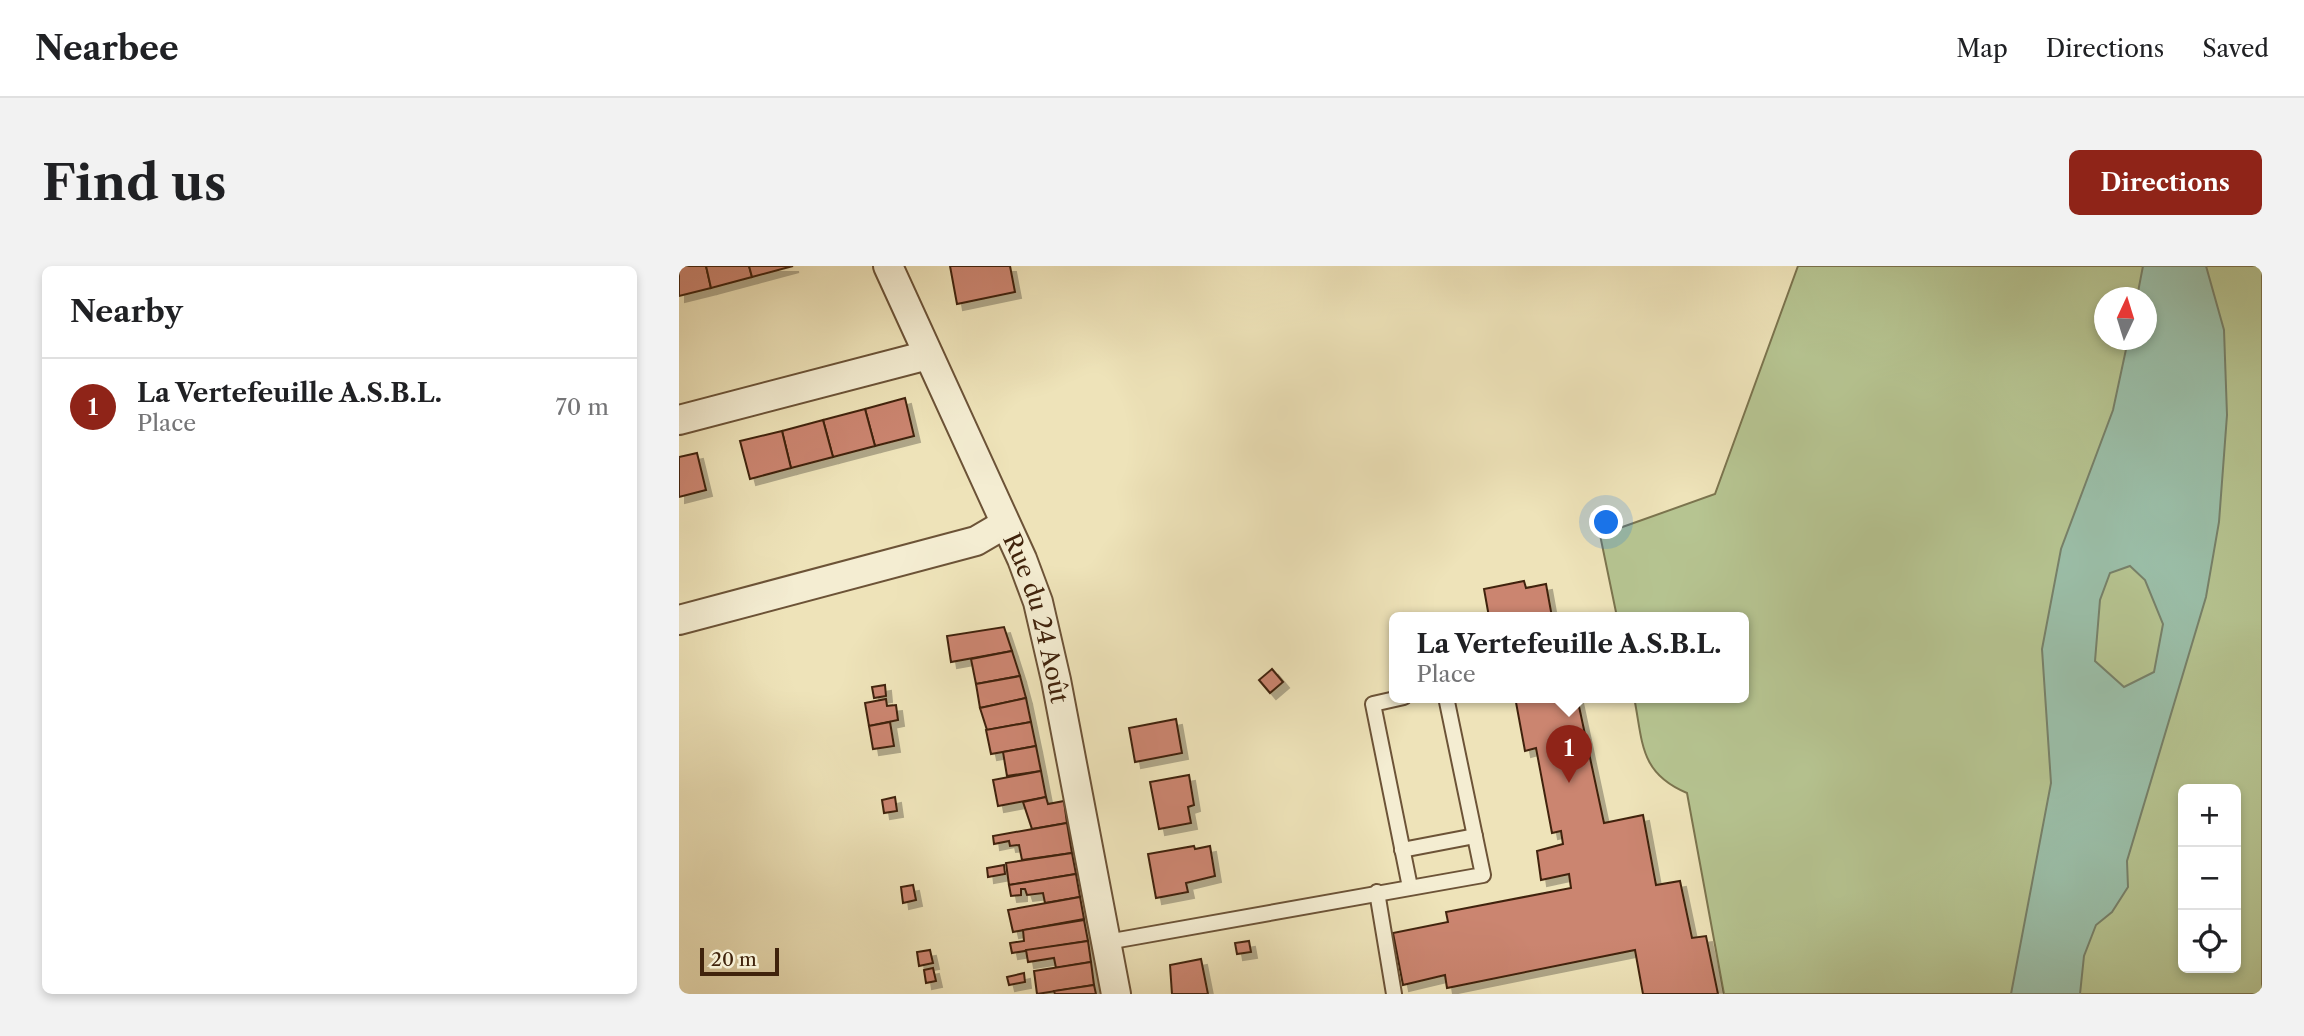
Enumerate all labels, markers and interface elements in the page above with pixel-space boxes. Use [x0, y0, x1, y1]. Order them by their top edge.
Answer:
text: Nearbee [35, 28, 179, 69]
text: Map [1956, 34, 2008, 63]
text: Directions [2046, 34, 2164, 63]
text: Saved [2202, 34, 2269, 63]
button: Directions [2069, 150, 2262, 215]
text: Find us [42, 152, 226, 213]
north arrow [2094, 287, 2157, 350]
text: Nearby [70, 293, 183, 330]
text: La Vertefeuille A.S.B.L. [137, 377, 442, 409]
text: 1 [88, 393, 98, 421]
text: 70 m [556, 393, 609, 421]
text: Place [137, 409, 196, 437]
your location [1589, 505, 1623, 539]
street label: Rue du 24 Août [997, 528, 1075, 706]
popup [1389, 612, 1749, 703]
text: La Vertefeuille A.S.B.L. [1417, 628, 1721, 660]
text: Place [1417, 660, 1476, 688]
pin: 1 [1546, 725, 1592, 783]
map controls [2178, 784, 2241, 973]
button: + [2178, 784, 2241, 847]
button: − [2178, 847, 2241, 910]
button: locate [2178, 910, 2241, 973]
scale bar [700, 945, 779, 977]
text: 20 m [711, 948, 757, 971]

